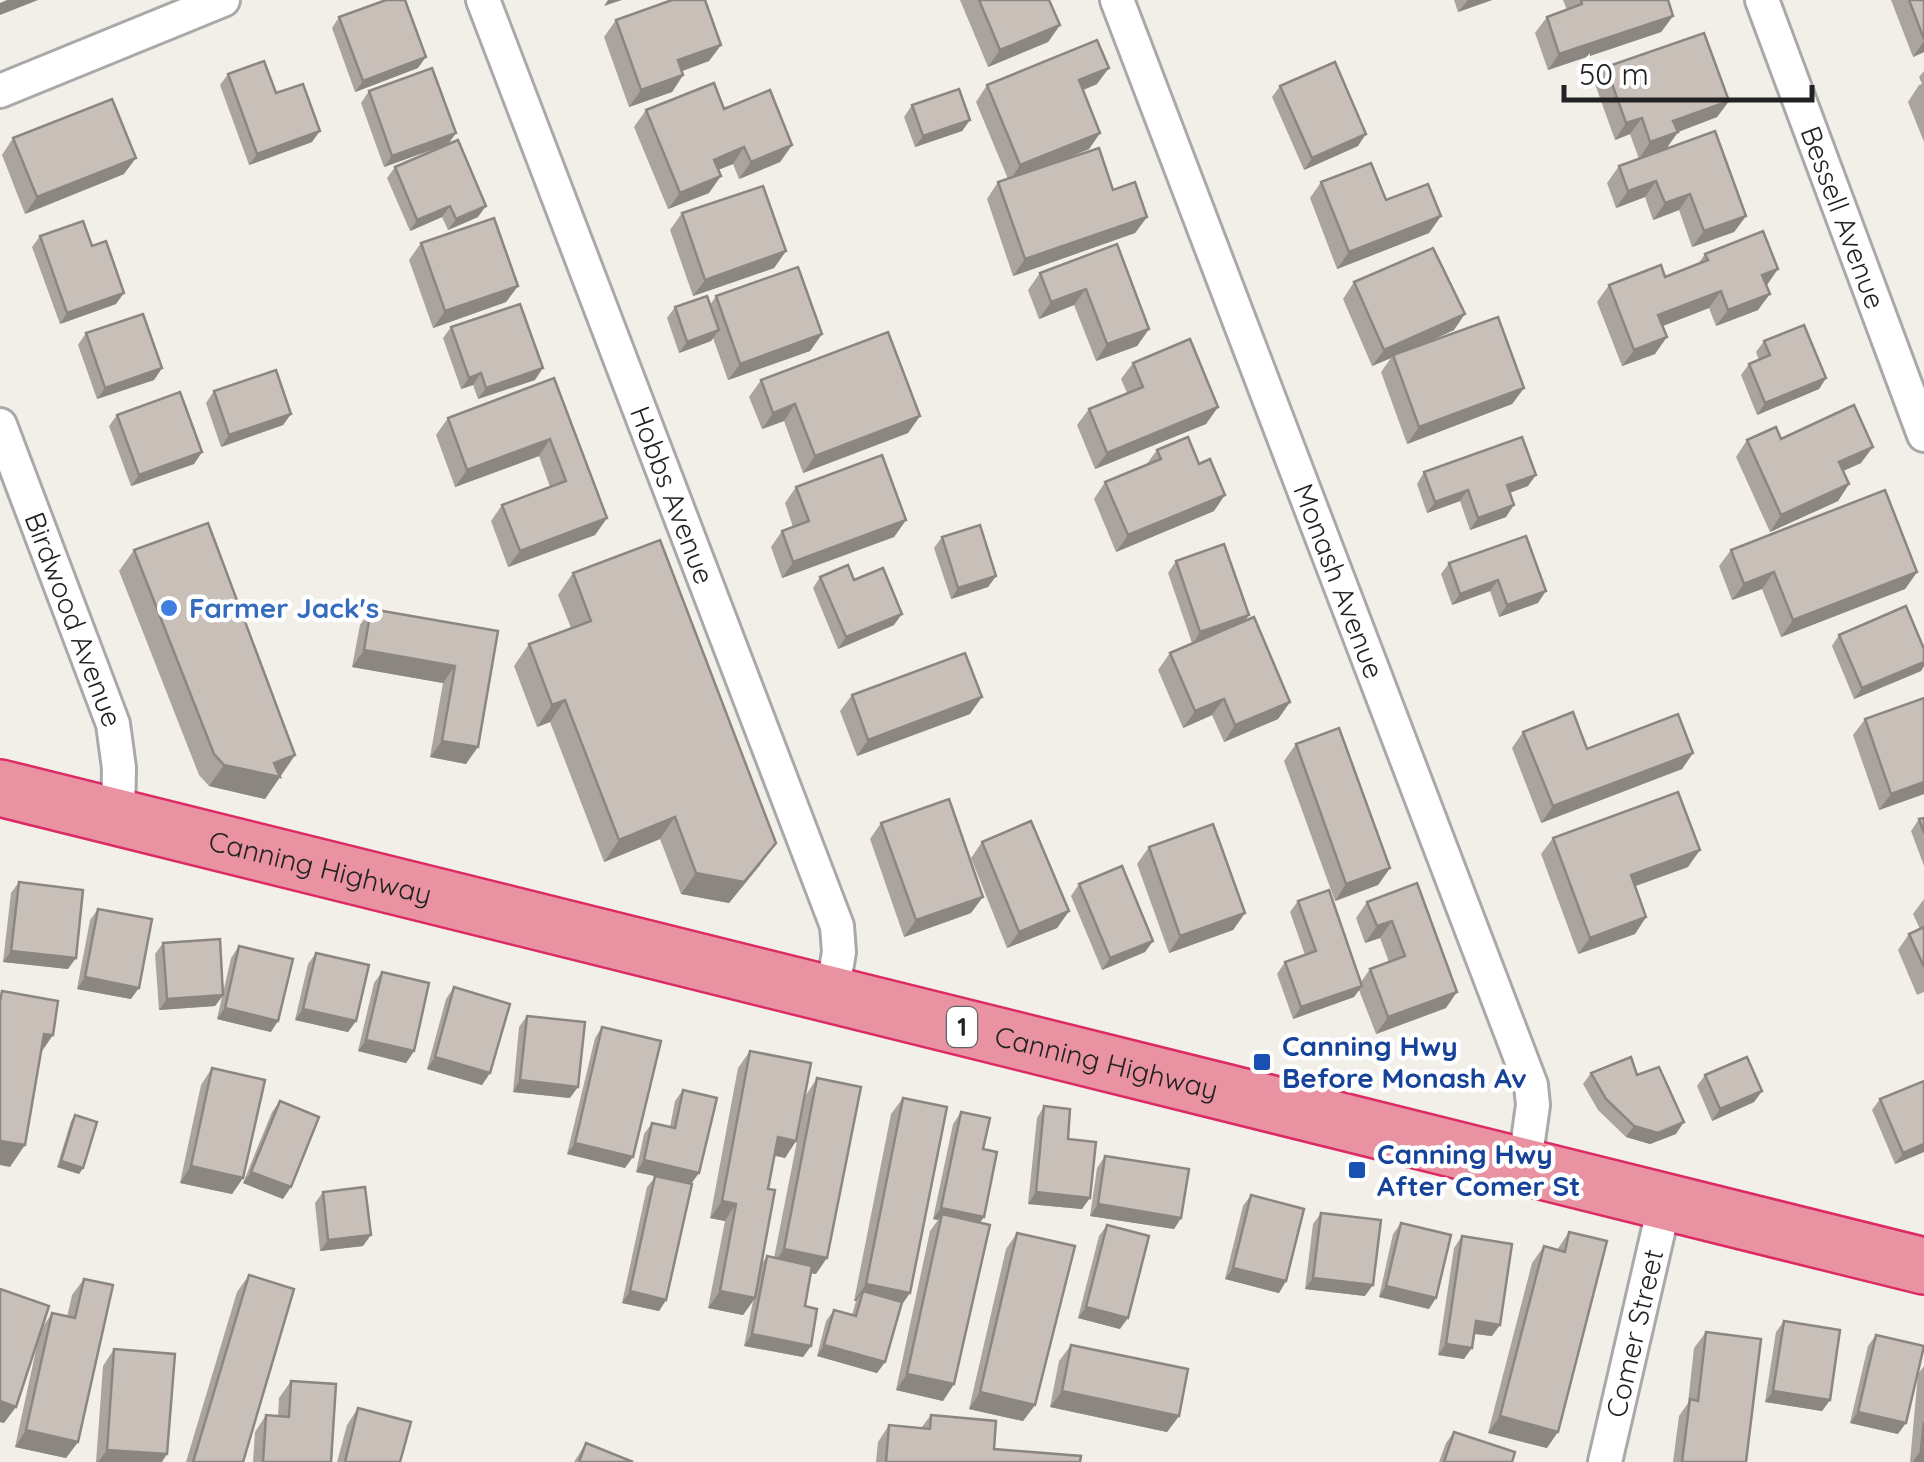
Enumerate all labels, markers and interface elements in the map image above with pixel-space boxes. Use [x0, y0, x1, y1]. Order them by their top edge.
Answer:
scale bar [1564, 40, 1812, 102]
text: 50 m [1579, 55, 1649, 93]
street label: Bessell Avenue [1793, 121, 1893, 314]
street label: Hobbs Avenue [623, 401, 723, 589]
street label: Monash Avenue [1286, 479, 1392, 683]
street label: Birdwood Avenue [18, 507, 130, 732]
place label: Farmer Jack's [189, 590, 379, 625]
marker: Farmer Jack's [158, 597, 180, 619]
street label: Canning Highway [205, 823, 436, 912]
road number: 1 [947, 1007, 977, 1047]
street label: Canning Highway [991, 1018, 1222, 1107]
place label: Canning Hwy Before Monash Av [1282, 1028, 1527, 1095]
marker: Canning Hwy Before Monash Av [1251, 1051, 1273, 1073]
place label: Canning Hwy After Comer St [1377, 1136, 1581, 1203]
marker: Canning Hwy After Comer St [1346, 1159, 1368, 1181]
street label: Comer Street [1598, 1246, 1671, 1421]

